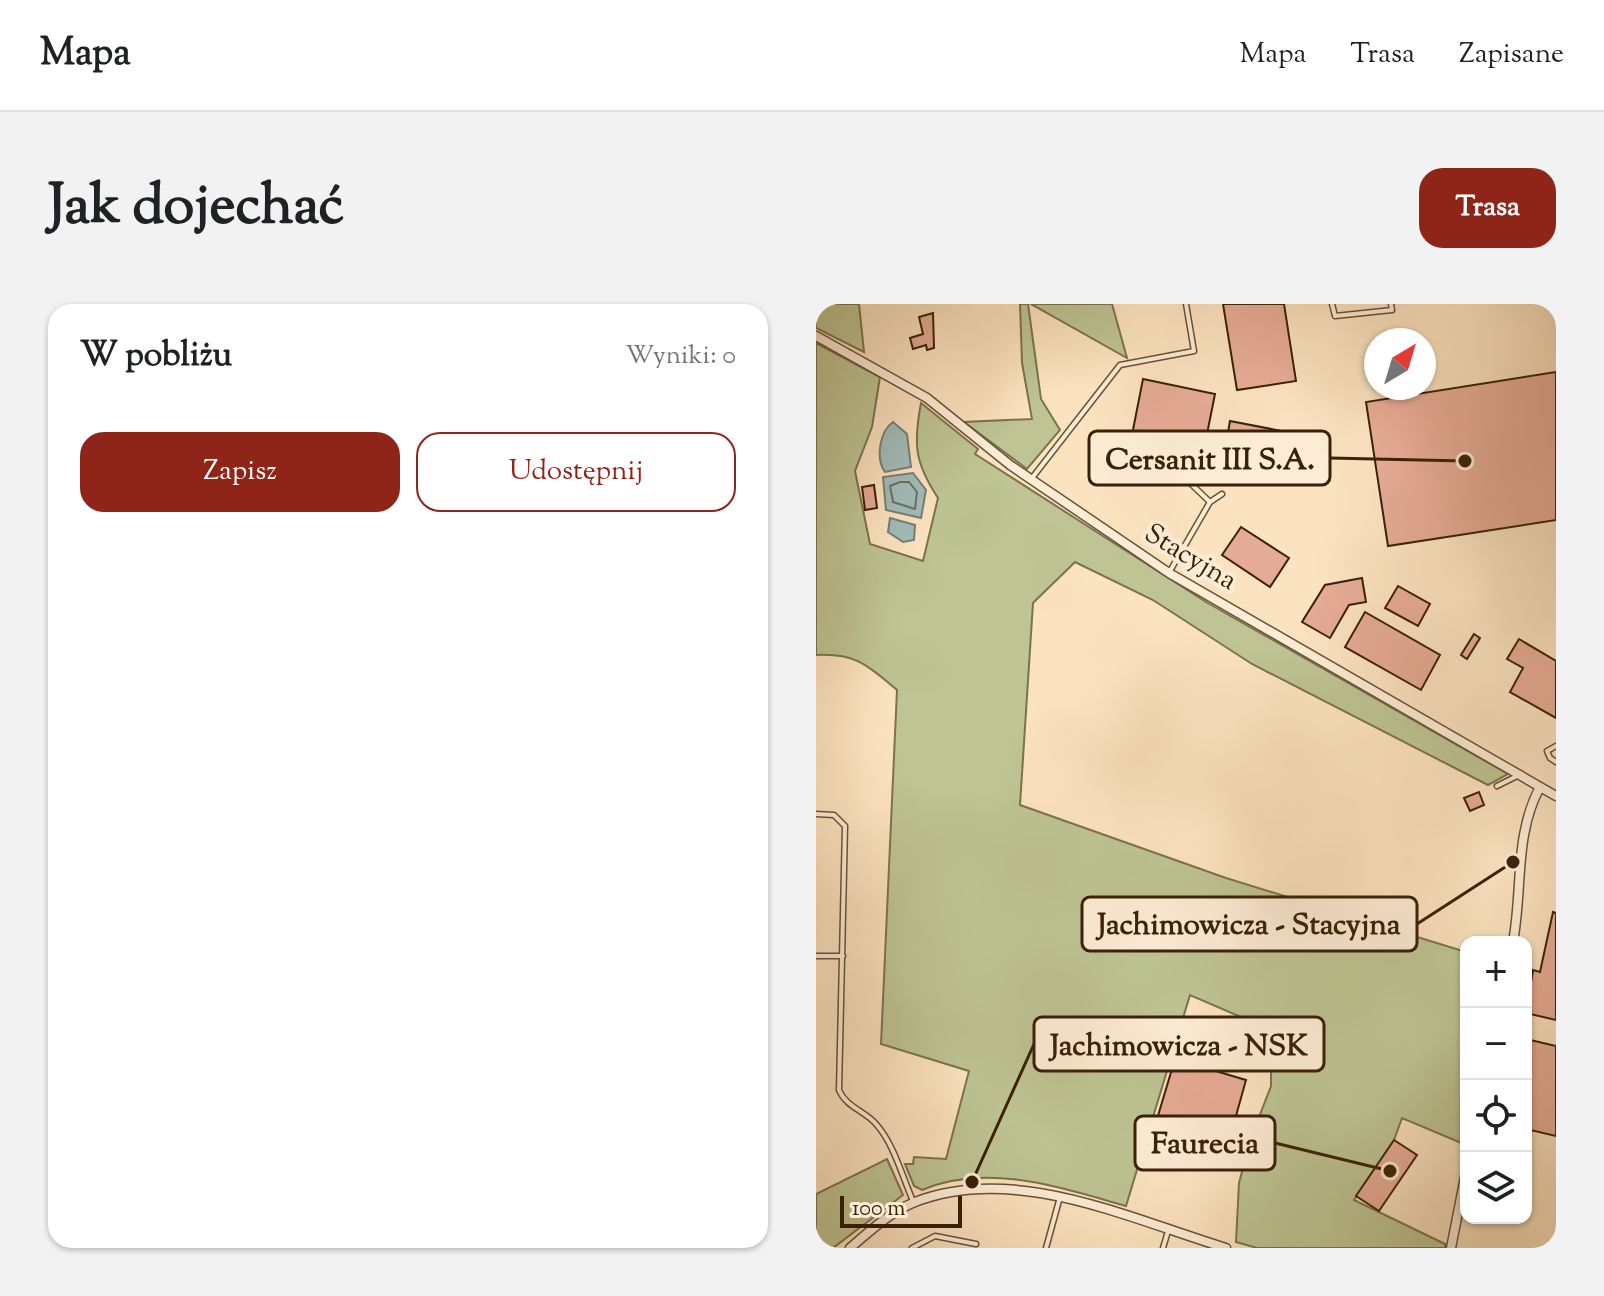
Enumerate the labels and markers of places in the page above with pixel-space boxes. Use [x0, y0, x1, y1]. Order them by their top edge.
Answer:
callout: Cersanit III S.A. [1089, 431, 1330, 485]
callout: Jachimowicza - Stacyjna [1082, 897, 1417, 951]
callout: Jachimowicza - NSK [1034, 1017, 1324, 1071]
callout: Faurecia [1135, 1116, 1275, 1170]

